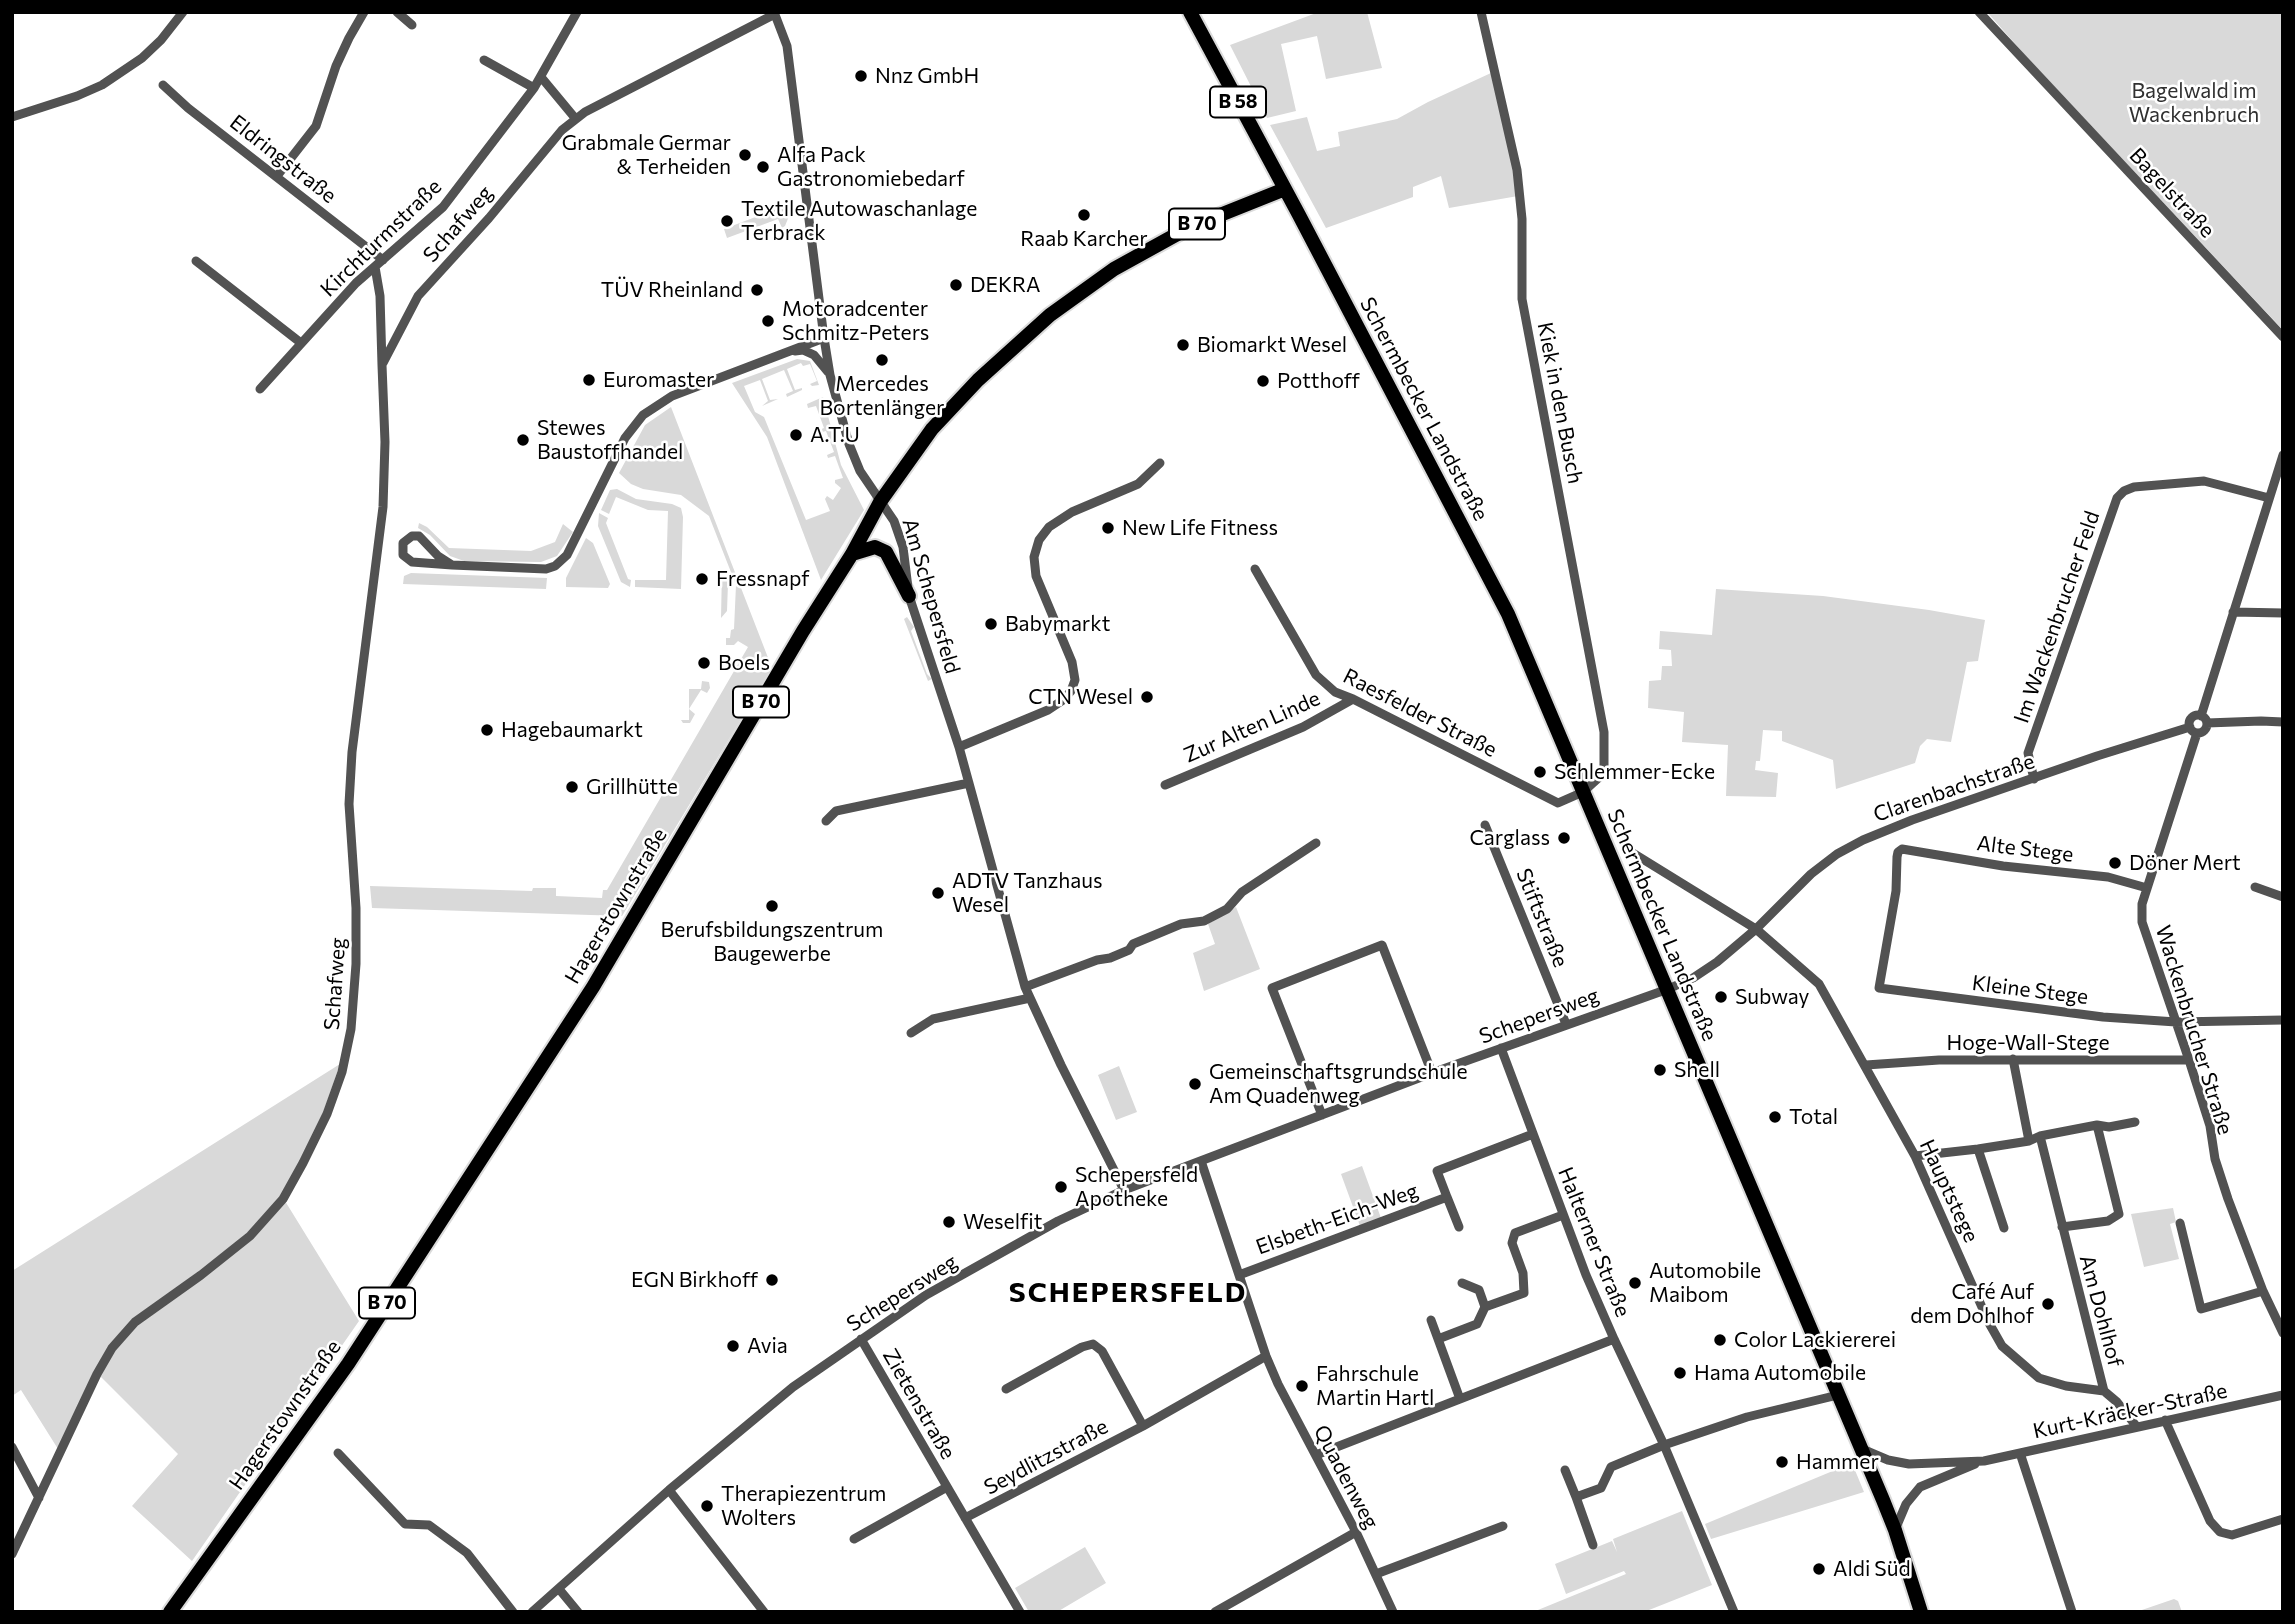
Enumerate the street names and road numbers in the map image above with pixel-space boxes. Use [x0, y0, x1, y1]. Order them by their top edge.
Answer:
road number: B 58 [1210, 86, 1266, 118]
street label: Eldringstraße [225, 110, 341, 208]
street label: Bagelstraße [2124, 143, 2220, 243]
street label: Kirchturmstraße [315, 174, 447, 302]
street label: Schafweg [418, 181, 498, 267]
road number: B 70 [1169, 208, 1225, 240]
street label: Schermbecker Landstraße [1354, 293, 1494, 525]
street label: Kiek in den Busch [1532, 320, 1588, 486]
street label: Im Wackenbrucher Feld [2009, 508, 2105, 726]
street label: Am Schepersfeld [897, 516, 965, 676]
street label: Raesfelder Straße [1339, 663, 1501, 763]
street label: Zur Alten Linde [1180, 686, 1324, 768]
road number: B 70 [733, 687, 789, 718]
street label: Clarenbachstraße [1870, 749, 2038, 827]
street label: Schermbecker Landstraße [1602, 805, 1722, 1045]
street label: Hagerstownstraße [560, 824, 672, 988]
street label: Alte Stege [1975, 831, 2075, 867]
street label: Stiftstraße [1511, 865, 1573, 971]
street label: Wackenbrucher Straße [2150, 922, 2238, 1138]
street label: Schafweg [319, 937, 351, 1031]
street label: Kleine Stege [1970, 970, 2090, 1010]
street label: Schepersweg [1476, 983, 1602, 1049]
street label: Hoge-Wall-Stege [1946, 1030, 2110, 1056]
street label: Hauptstege [1914, 1136, 1984, 1246]
street label: Halterner Straße [1553, 1163, 1635, 1321]
street label: Elsbeth-Eich-Weg [1252, 1178, 1422, 1260]
street label: Schepersweg [842, 1249, 962, 1337]
street label: Am Dohlhof [2074, 1252, 2128, 1370]
road number: B 70 [359, 1288, 415, 1318]
street label: Hagerstownstraße [224, 1335, 346, 1495]
street label: Zietenstraße [877, 1344, 961, 1464]
street label: Kurt-Kräcker-Straße [2031, 1378, 2229, 1444]
street label: Seydlitzstraße [980, 1414, 1112, 1500]
street label: Quadenweg [1308, 1421, 1384, 1533]

